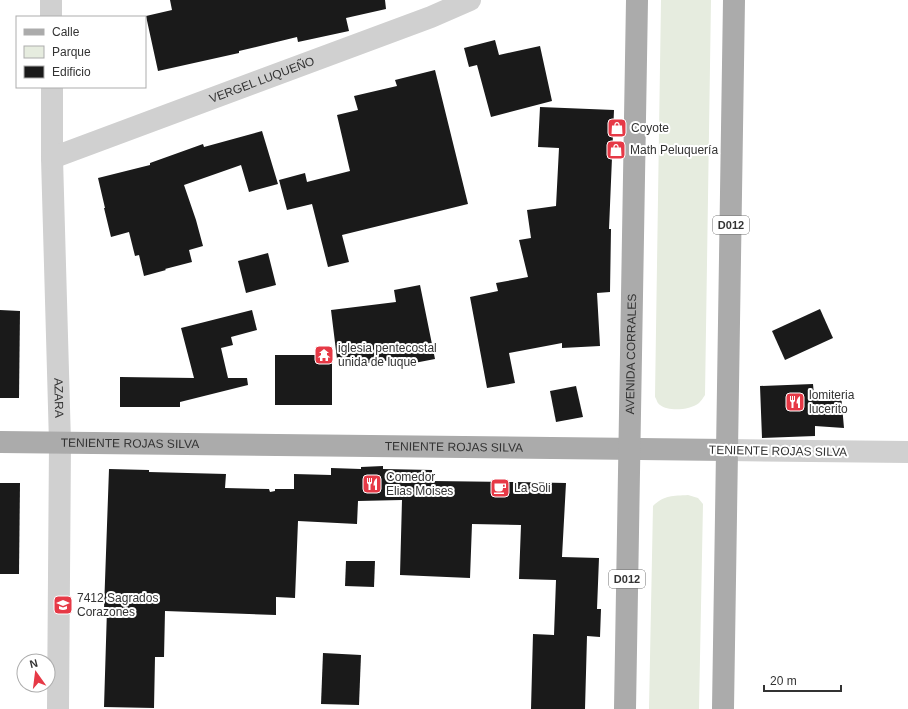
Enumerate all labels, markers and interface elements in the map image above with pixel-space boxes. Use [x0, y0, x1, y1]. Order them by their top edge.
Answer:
legend [16, 16, 146, 88]
text: Calle [52, 25, 80, 39]
text: Parque [52, 45, 91, 59]
street label: VERGEL LUQUEÑO [207, 54, 316, 106]
text: Edificio [52, 65, 91, 79]
shop icon: Coyote [606, 117, 628, 139]
place label: Coyote [631, 121, 669, 135]
shop icon: Math Peluquería [605, 139, 627, 161]
place label: Math Peluquería [630, 143, 718, 157]
road number: D012 [713, 216, 749, 234]
street label: AVENIDA CORRALES [623, 294, 639, 414]
place label: iglesia pentecostal unida de luque [338, 341, 437, 369]
temple icon: iglesia pentecostal unida de luque [313, 344, 335, 366]
street label: AZARA [51, 378, 66, 418]
place label: lomiteria lucerito [809, 388, 855, 416]
restaurant icon: lomiteria lucerito [784, 391, 806, 413]
street label: TENIENTE ROJAS SILVA [61, 436, 199, 451]
street label: TENIENTE ROJAS SILVA [385, 439, 523, 455]
street label: TENIENTE ROJAS SILVA [709, 443, 847, 459]
place label: Comedor Elias Moises [386, 470, 453, 498]
restaurant icon: Comedor Elias Moises [361, 473, 383, 495]
cafe icon: La Soli [489, 477, 511, 499]
place label: La Soli [514, 481, 551, 495]
road number: D012 [609, 570, 645, 588]
place label: 7412 Sagrados Corazones [77, 591, 158, 619]
school or university icon: 7412 Sagrados Corazones [52, 594, 74, 616]
north arrow [16, 653, 56, 693]
text: N [28, 657, 39, 670]
scale bar [764, 667, 841, 693]
text: 20 m [770, 674, 797, 688]

